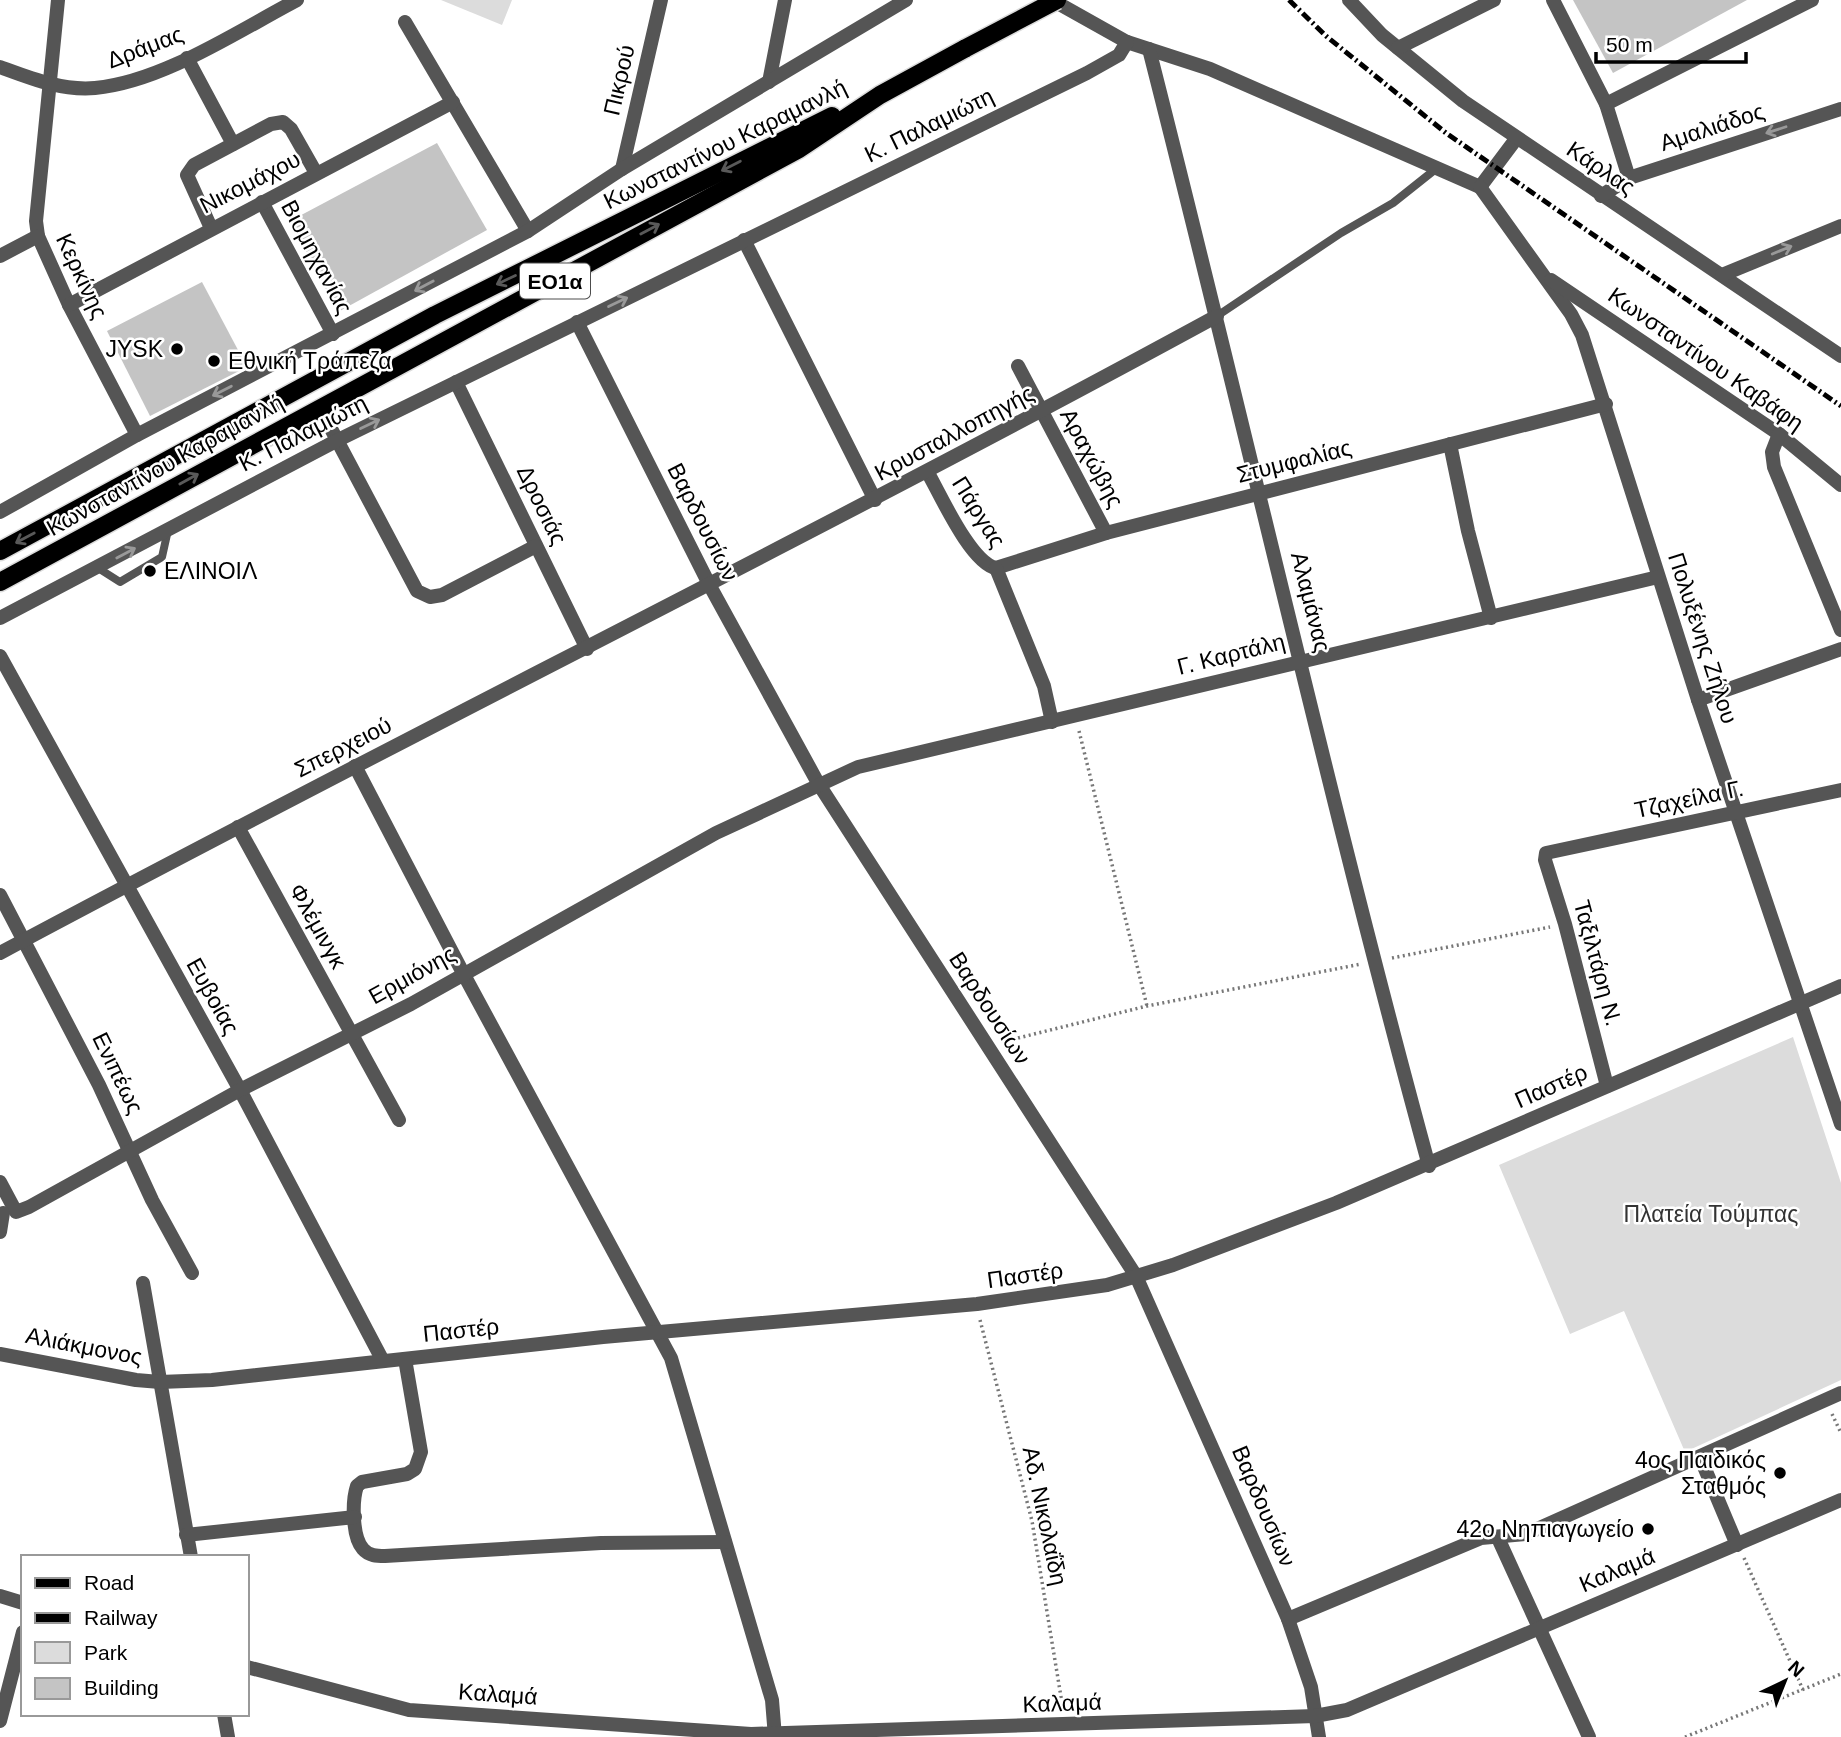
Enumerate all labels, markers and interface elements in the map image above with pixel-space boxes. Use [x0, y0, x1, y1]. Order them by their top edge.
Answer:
street label: Δράμας [103, 21, 187, 73]
scale bar [1596, 21, 1746, 65]
text: 50 m [1606, 33, 1653, 56]
street label: Πικρού [598, 42, 640, 118]
street label: Κωνσταντίνου Καραμανλή [599, 74, 851, 214]
street label: Κ. Παλαμιώτη [860, 83, 998, 167]
street label: Αμαλιάδος [1656, 98, 1768, 156]
one-way arrow [1765, 124, 1787, 137]
street label: Κάρλας [1562, 136, 1640, 200]
street label: Νικομάχου [195, 146, 305, 218]
one-way arrow [721, 159, 741, 173]
street label: Βιομηχανίας [276, 196, 358, 318]
one-way arrow [640, 222, 660, 236]
street label: Κερκίνης [51, 229, 113, 323]
one-way arrow [1770, 243, 1792, 256]
road number: ΕΟ1α [520, 264, 590, 298]
one-way arrow [496, 273, 517, 287]
one-way arrow [414, 280, 435, 293]
street label: Κωνσταντίνου Καβάφη [1603, 282, 1809, 436]
one-way arrow [607, 294, 628, 308]
place label: JYSK [105, 336, 164, 362]
marker: JYSK [169, 341, 185, 357]
place label: Εθνική Τράπεζα [228, 348, 391, 374]
marker: Εθνική Τράπεζα [206, 353, 222, 369]
street label: Κρυσταλλοπηγής [870, 380, 1038, 486]
one-way arrow [212, 384, 233, 398]
street label: Κωνσταντίνου Καραμανλή [42, 389, 288, 541]
street label: Κ. Παλαμιώτη [235, 390, 371, 476]
street label: Αραχώβης [1055, 404, 1129, 512]
one-way arrow [359, 417, 380, 431]
street label: Στυμφαλίας [1234, 434, 1354, 488]
street label: Βαρδουσίων [662, 459, 744, 585]
street label: Δροσιάς [512, 461, 572, 549]
one-way arrow [178, 472, 199, 486]
street label: Πάργας [947, 472, 1011, 552]
one-way arrow [15, 532, 36, 545]
one-way arrow [115, 546, 136, 559]
street label: Αλαμάνας [1286, 549, 1336, 655]
street label: Πολυξένης Ζήλου [1663, 549, 1743, 727]
place label: ΕΛΙΝΟΙΛ [164, 558, 258, 584]
marker: ΕΛΙΝΟΙΛ [142, 563, 158, 579]
street label: Γ. Καρτάλη [1174, 628, 1288, 680]
street label: Σπερχειού [290, 712, 396, 782]
street label: Τζαχείλα Γ. [1632, 775, 1746, 823]
street label: Φλέμινγκ [284, 879, 352, 973]
street label: Ταξιλτάρη Ν. [1569, 897, 1627, 1029]
street label: Ερμιόνης [364, 941, 460, 1009]
street label: Βαρδουσίων [944, 947, 1036, 1069]
street label: Ευβοίας [181, 953, 245, 1039]
street label: Ενιπέως [87, 1028, 149, 1118]
street label: Παστέρ [1511, 1059, 1591, 1113]
park label: Πλατεία Τούμπας [1624, 1201, 1798, 1227]
street label: Παστέρ [985, 1257, 1065, 1293]
street label: Παστέρ [422, 1313, 500, 1347]
street label: Αλιάκμονος [24, 1322, 144, 1370]
street label: Βαρδουσίων [1227, 1442, 1301, 1570]
street label: Αδ. Νικολαΐδη [1018, 1444, 1072, 1588]
place label: 4ος Παιδικός Σταθμός [1635, 1447, 1766, 1499]
marker: 4ος Παιδικός Σταθμός [1772, 1465, 1788, 1481]
place label: 42ο Νηπιαγωγείο [1456, 1516, 1634, 1542]
marker: 42ο Νηπιαγωγείο [1640, 1521, 1656, 1537]
street label: Καλαμά [1575, 1543, 1659, 1597]
legend [21, 1555, 248, 1716]
text: Road [84, 1571, 134, 1594]
text: Railway [84, 1606, 158, 1629]
text: Park [84, 1641, 128, 1664]
north arrow [1750, 1646, 1820, 1716]
text: N [1784, 1657, 1808, 1681]
text: Building [84, 1676, 159, 1699]
street label: Καλαμά [458, 1678, 538, 1710]
street label: Καλαμά [1022, 1689, 1102, 1717]

